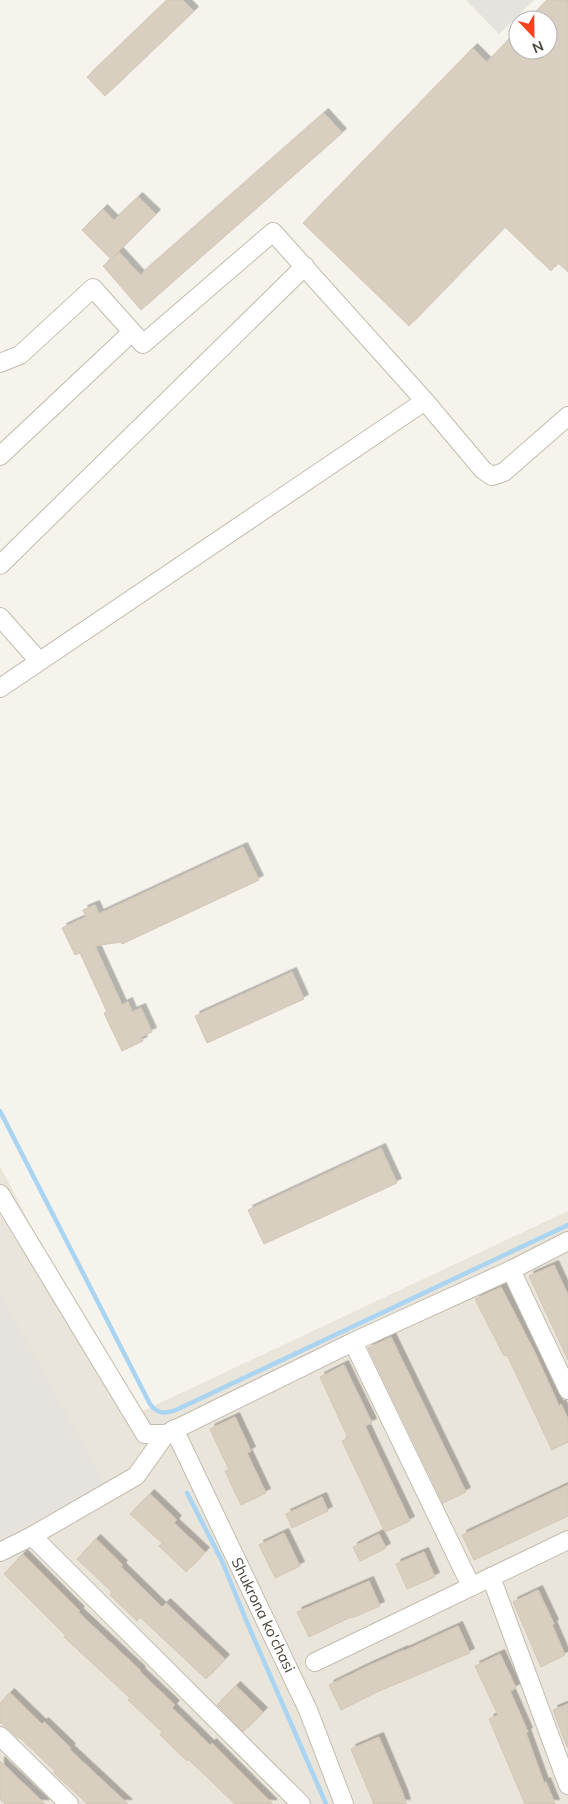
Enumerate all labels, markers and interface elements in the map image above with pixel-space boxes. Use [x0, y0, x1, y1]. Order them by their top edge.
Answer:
north arrow [508, 10, 558, 60]
text: N [530, 37, 546, 57]
street label: Shukrona ko'chasi [227, 1554, 300, 1675]

